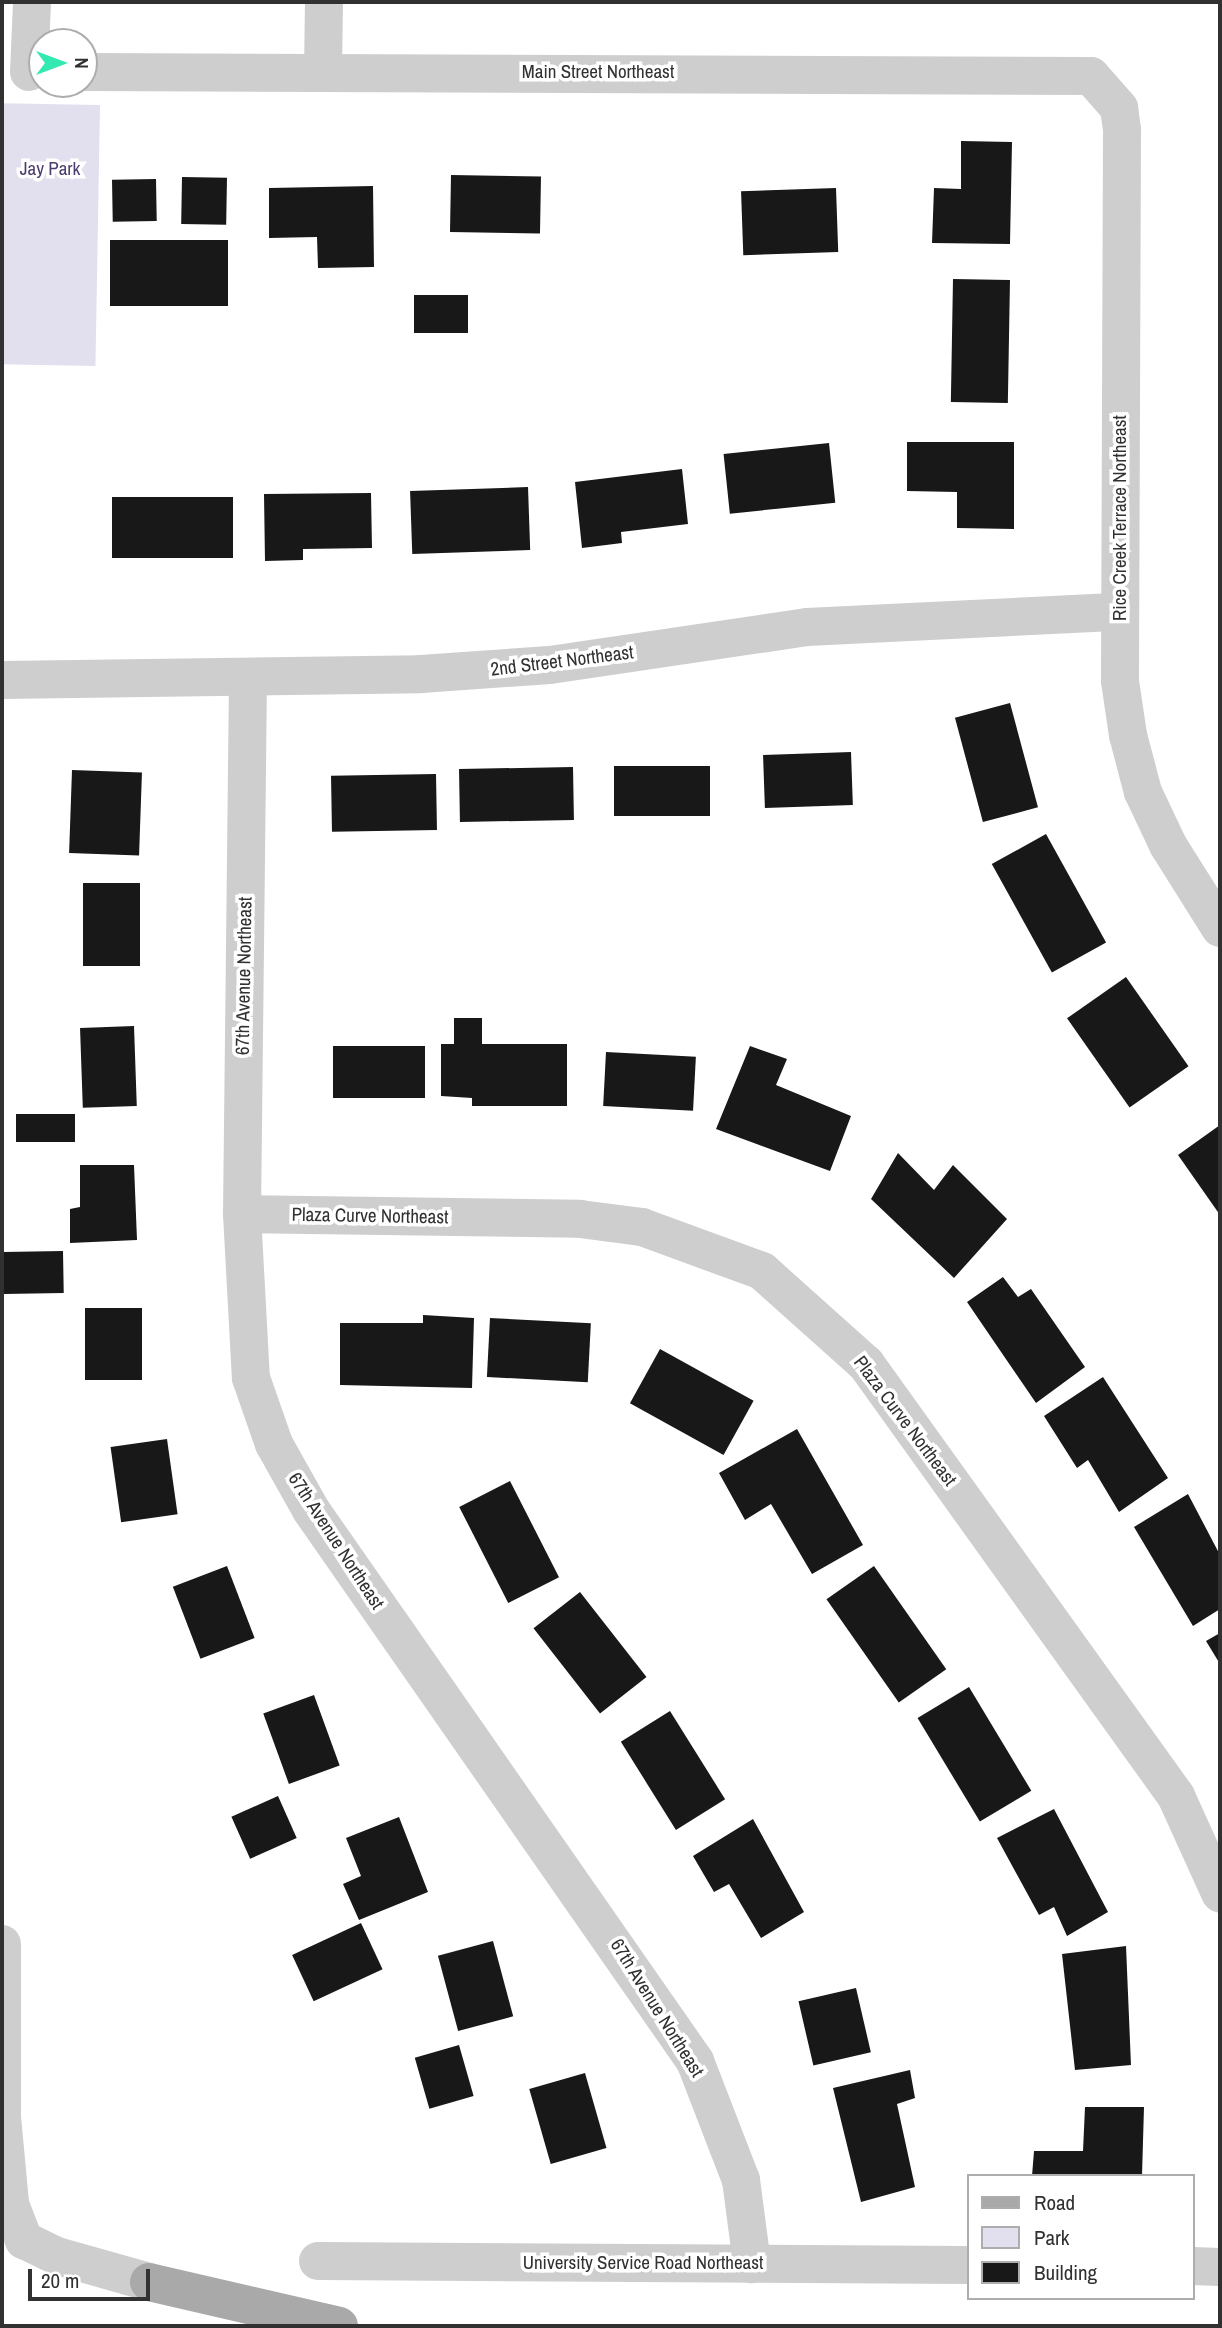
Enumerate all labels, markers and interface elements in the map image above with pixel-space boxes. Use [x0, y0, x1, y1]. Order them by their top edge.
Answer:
north arrow [28, 28, 98, 98]
text: N [69, 57, 95, 69]
street label: Main Street Northeast [522, 61, 674, 83]
park label: Jay Park [20, 158, 80, 180]
street label: Rice Creek Terrace Northeast [1109, 415, 1131, 621]
street label: 2nd Street Northeast [489, 641, 635, 681]
street label: 67th Avenue Northeast [231, 896, 257, 1056]
street label: Plaza Curve Northeast [291, 1203, 449, 1229]
street label: Plaza Curve Northeast [849, 1352, 961, 1490]
street label: 67th Avenue Northeast [283, 1468, 389, 1614]
street label: 67th Avenue Northeast [605, 1934, 709, 2082]
legend [967, 2174, 1194, 2300]
text: Road [1034, 2188, 1075, 2217]
text: Park [1034, 2223, 1069, 2252]
street label: University Service Road Northeast [523, 2252, 763, 2274]
scale bar [32, 2254, 154, 2298]
text: Building [1034, 2258, 1097, 2287]
text: 20 m [41, 2266, 79, 2295]

